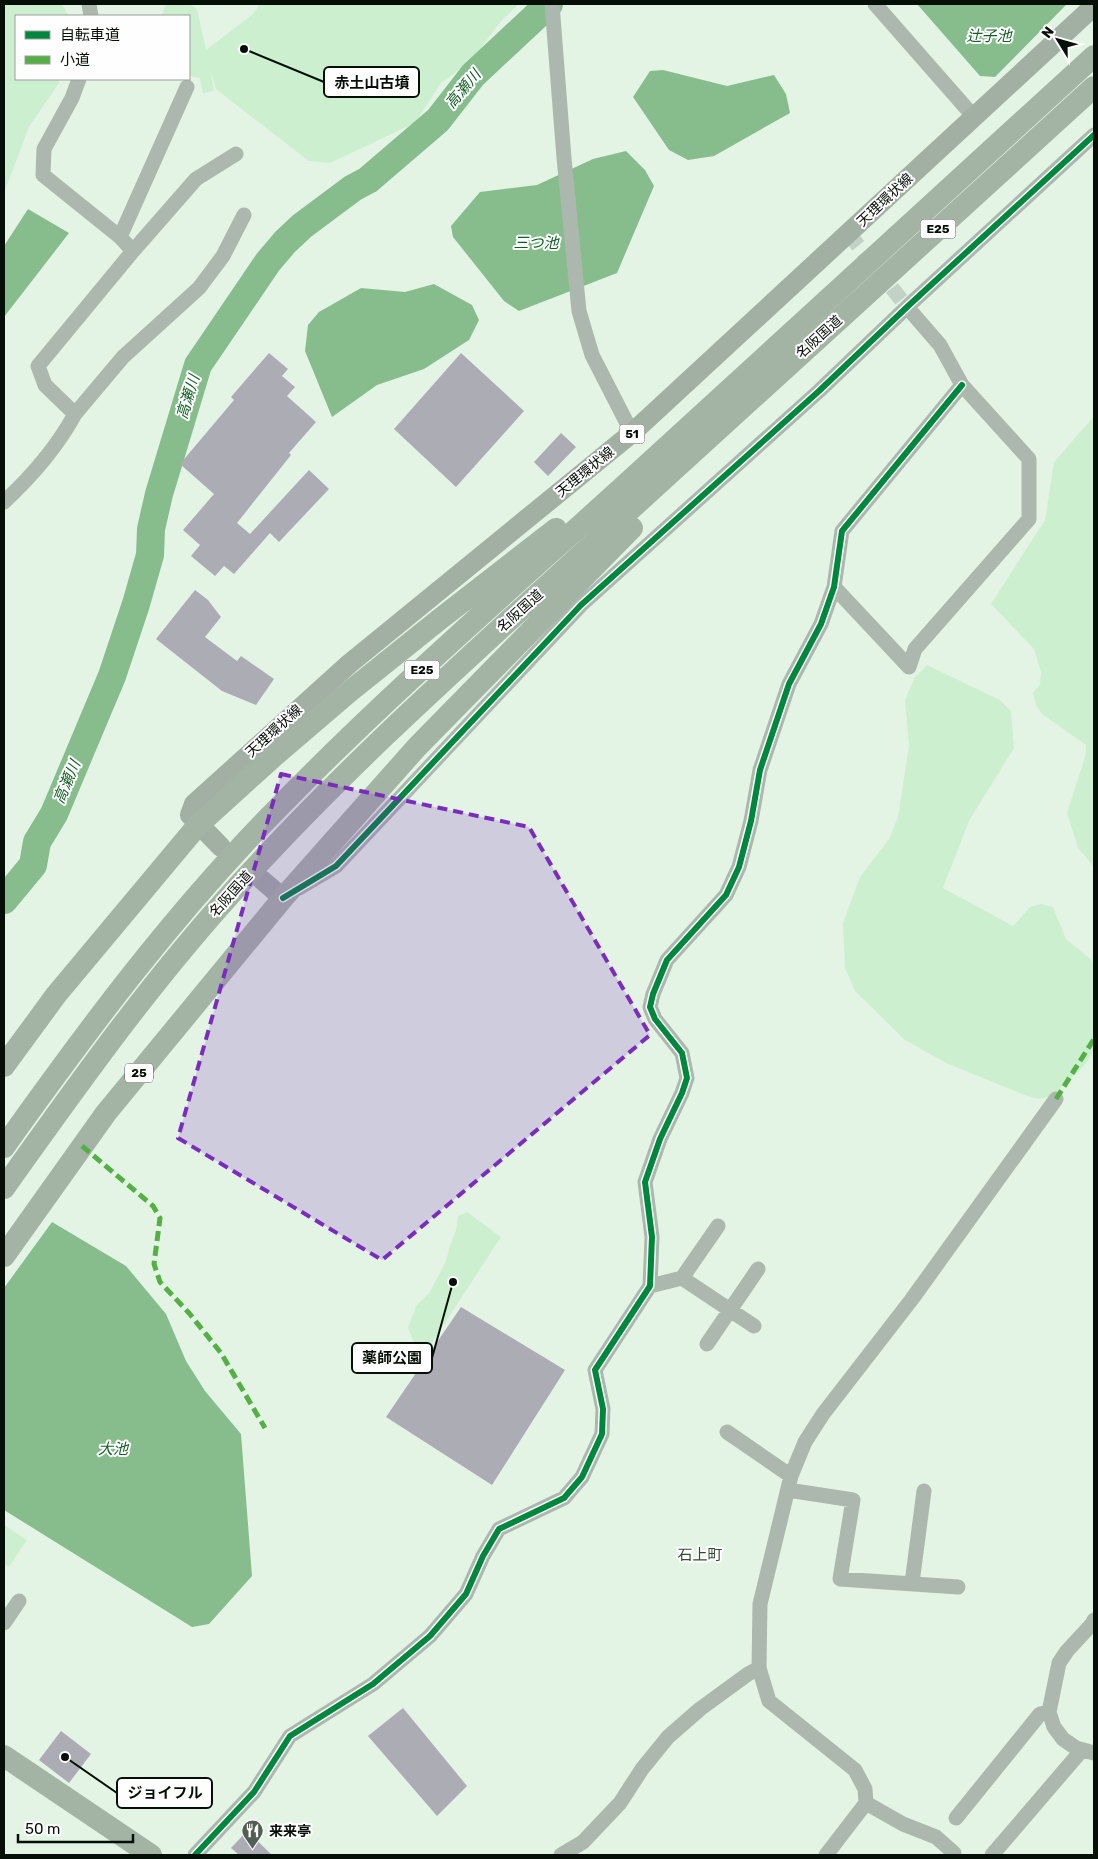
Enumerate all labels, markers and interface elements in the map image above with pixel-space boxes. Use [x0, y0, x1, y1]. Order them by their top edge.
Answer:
legend [15, 15, 190, 80]
north arrow [1033, 15, 1083, 65]
text: N [1038, 23, 1058, 42]
text: 自転車道 [60, 26, 120, 44]
water label: 辻子池 [966, 27, 1013, 45]
text: 小道 [60, 51, 90, 69]
water label: 高瀬川 [442, 64, 486, 112]
callout: 赤土山古墳 [324, 67, 419, 97]
text: 赤土山古墳 [334, 74, 410, 92]
street label: 天理環状線 [854, 170, 916, 230]
road number: E25 [920, 220, 956, 238]
water label: 三つ池 [513, 234, 560, 252]
street label: 名阪国道 [793, 312, 845, 362]
water label: 高瀬川 [173, 371, 204, 421]
road number: 51 [620, 424, 644, 444]
street label: 天理環状線 [552, 443, 618, 501]
street label: 名阪国道 [494, 586, 546, 636]
road number: E25 [404, 660, 440, 680]
street label: 天理環状線 [242, 701, 306, 761]
water label: 高瀬川 [50, 756, 85, 806]
street label: 名阪国道 [206, 868, 256, 920]
road number: 25 [125, 1064, 153, 1082]
callout: 薬師公園 [352, 1343, 432, 1373]
text: 薬師公園 [362, 1349, 422, 1367]
water label: 大池 [98, 1440, 130, 1458]
district label: 石上町 [677, 1546, 723, 1564]
callout: ジョイフル [117, 1778, 212, 1808]
text: ジョイフル [127, 1784, 203, 1802]
scale bar [18, 1812, 132, 1844]
restaurant icon: 来来亭 [241, 1819, 265, 1850]
text: 50 m [25, 1820, 60, 1838]
place label: 来来亭 [269, 1823, 311, 1840]

